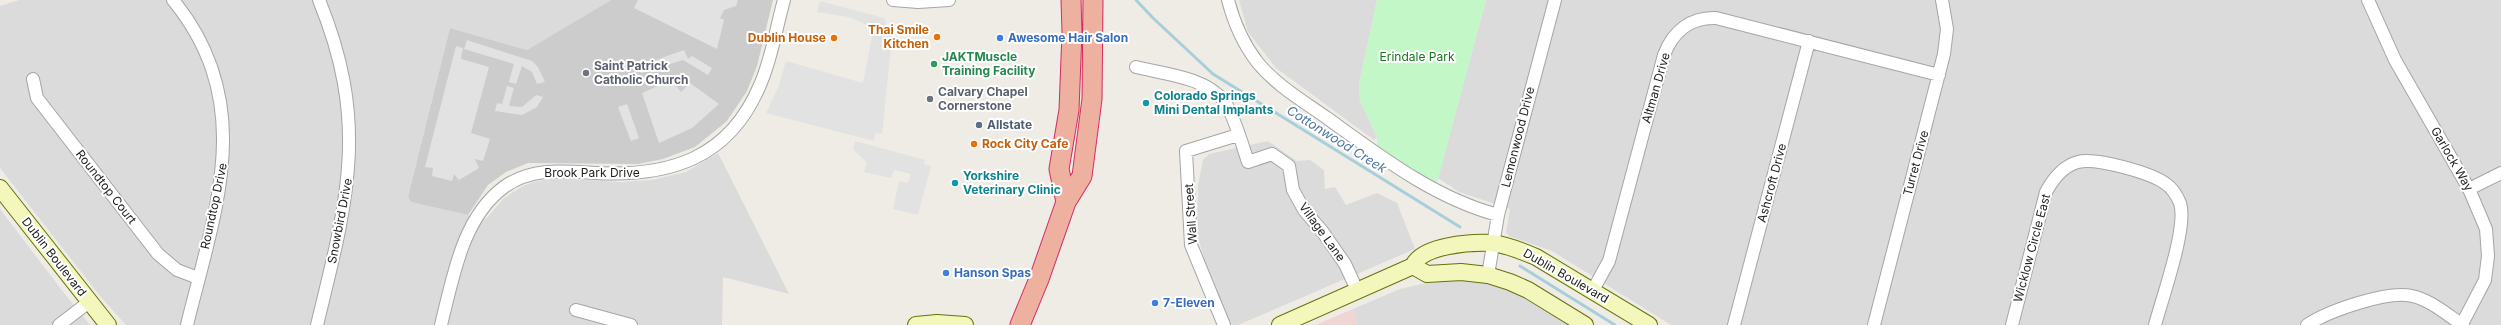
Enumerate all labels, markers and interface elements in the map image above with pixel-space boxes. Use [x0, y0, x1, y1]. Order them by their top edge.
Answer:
place label: Thai Smile Kitchen [868, 22, 929, 51]
place label: Dublin House [748, 30, 826, 45]
place label: Awesome Hair Salon [1008, 30, 1128, 45]
marker: Thai Smile Kitchen [932, 32, 942, 42]
marker: Dublin House [829, 33, 839, 43]
marker: Awesome Hair Salon [995, 33, 1005, 43]
place label: JAKTMuscle Training Facility [942, 49, 1036, 78]
park label: Erindale Park [1380, 49, 1455, 64]
street label: Altman Drive [1638, 51, 1673, 125]
place label: Saint Patrick Catholic Church [594, 58, 688, 87]
marker: JAKTMuscle Training Facility [929, 59, 939, 69]
marker: Saint Patrick Catholic Church [581, 68, 591, 78]
place label: Calvary Chapel Cornerstone [938, 84, 1028, 113]
street label: Lemonwood Drive [1498, 85, 1537, 189]
place label: Colorado Springs Mini Dental Implants [1154, 88, 1274, 117]
marker: Calvary Chapel Cornerstone [925, 94, 935, 104]
marker: Colorado Springs Mini Dental Implants [1141, 98, 1151, 108]
water label: Cottonwood Creek [1284, 102, 1391, 177]
place label: Allstate [987, 117, 1032, 132]
marker: Allstate [974, 120, 984, 130]
street label: Garlock Way [2428, 124, 2477, 194]
street label: Turret Drive [1900, 129, 1931, 197]
place label: Rock City Cafe [982, 136, 1068, 151]
marker: Rock City Cafe [969, 139, 979, 149]
street label: Ashcroft Drive [1754, 142, 1789, 224]
street label: Roundtop Court [73, 147, 140, 227]
street label: Roundtop Drive [197, 161, 230, 250]
street label: Brook Park Drive [544, 165, 640, 180]
place label: Yorkshire Veterinary Clinic [963, 168, 1061, 197]
street label: Snowbird Drive [324, 177, 355, 265]
marker: Yorkshire Veterinary Clinic [950, 178, 960, 188]
street label: Wall Street [1181, 183, 1200, 245]
street label: Wicklow Circle East [2010, 192, 2053, 304]
street label: Village Lane [1296, 199, 1349, 264]
street label: Dublin Boulevard [19, 214, 90, 299]
street label: Dublin Boulevard [1521, 245, 1612, 306]
place label: Hanson Spas [954, 265, 1031, 280]
marker: Hanson Spas [941, 268, 951, 278]
place label: 7-Eleven [1163, 295, 1215, 310]
marker: 7-Eleven [1150, 298, 1160, 308]

